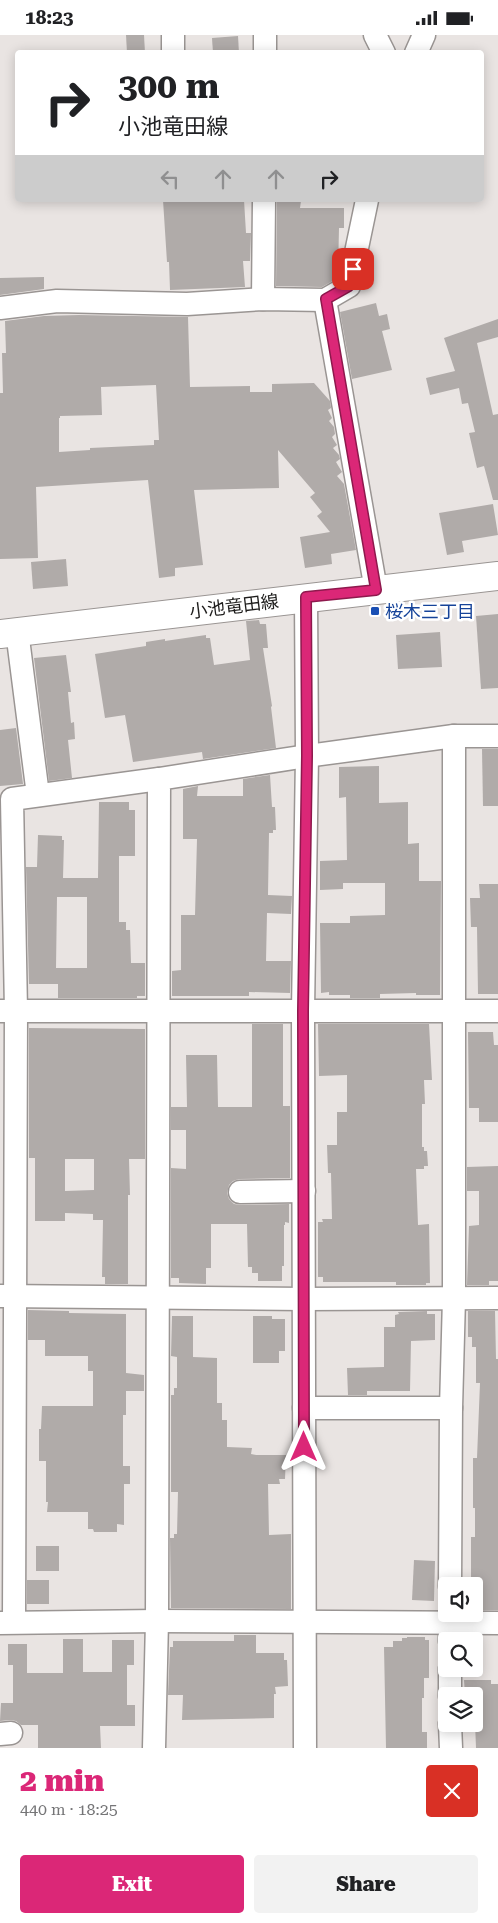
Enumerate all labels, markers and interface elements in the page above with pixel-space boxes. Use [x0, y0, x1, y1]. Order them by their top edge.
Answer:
text: 18:23 [25, 6, 74, 29]
text: 300 m [118, 66, 219, 107]
icon: right [35, 70, 100, 135]
text: 小池竜田線 [118, 114, 228, 139]
icon: left [156, 165, 184, 193]
icon: ahead [209, 165, 237, 193]
icon: ahead [262, 165, 290, 193]
icon: right [315, 165, 343, 193]
pin [332, 248, 374, 290]
icon: arrive [339, 255, 367, 283]
street label: 小池竜田線 [188, 590, 280, 622]
place label: 桜木三丁目 [385, 601, 475, 622]
marker: 桜木三丁目 [369, 605, 381, 617]
position arrow [277, 1420, 329, 1472]
map controls [438, 1577, 483, 1732]
button: sound [438, 1577, 483, 1622]
button: search [438, 1632, 483, 1677]
button: layers [438, 1687, 483, 1732]
text: 2 min [20, 1763, 104, 1798]
button: close [426, 1765, 478, 1817]
text: 440 m · 18:25 [20, 1800, 118, 1819]
button: Exit [20, 1855, 244, 1913]
button: Share [254, 1855, 478, 1913]

